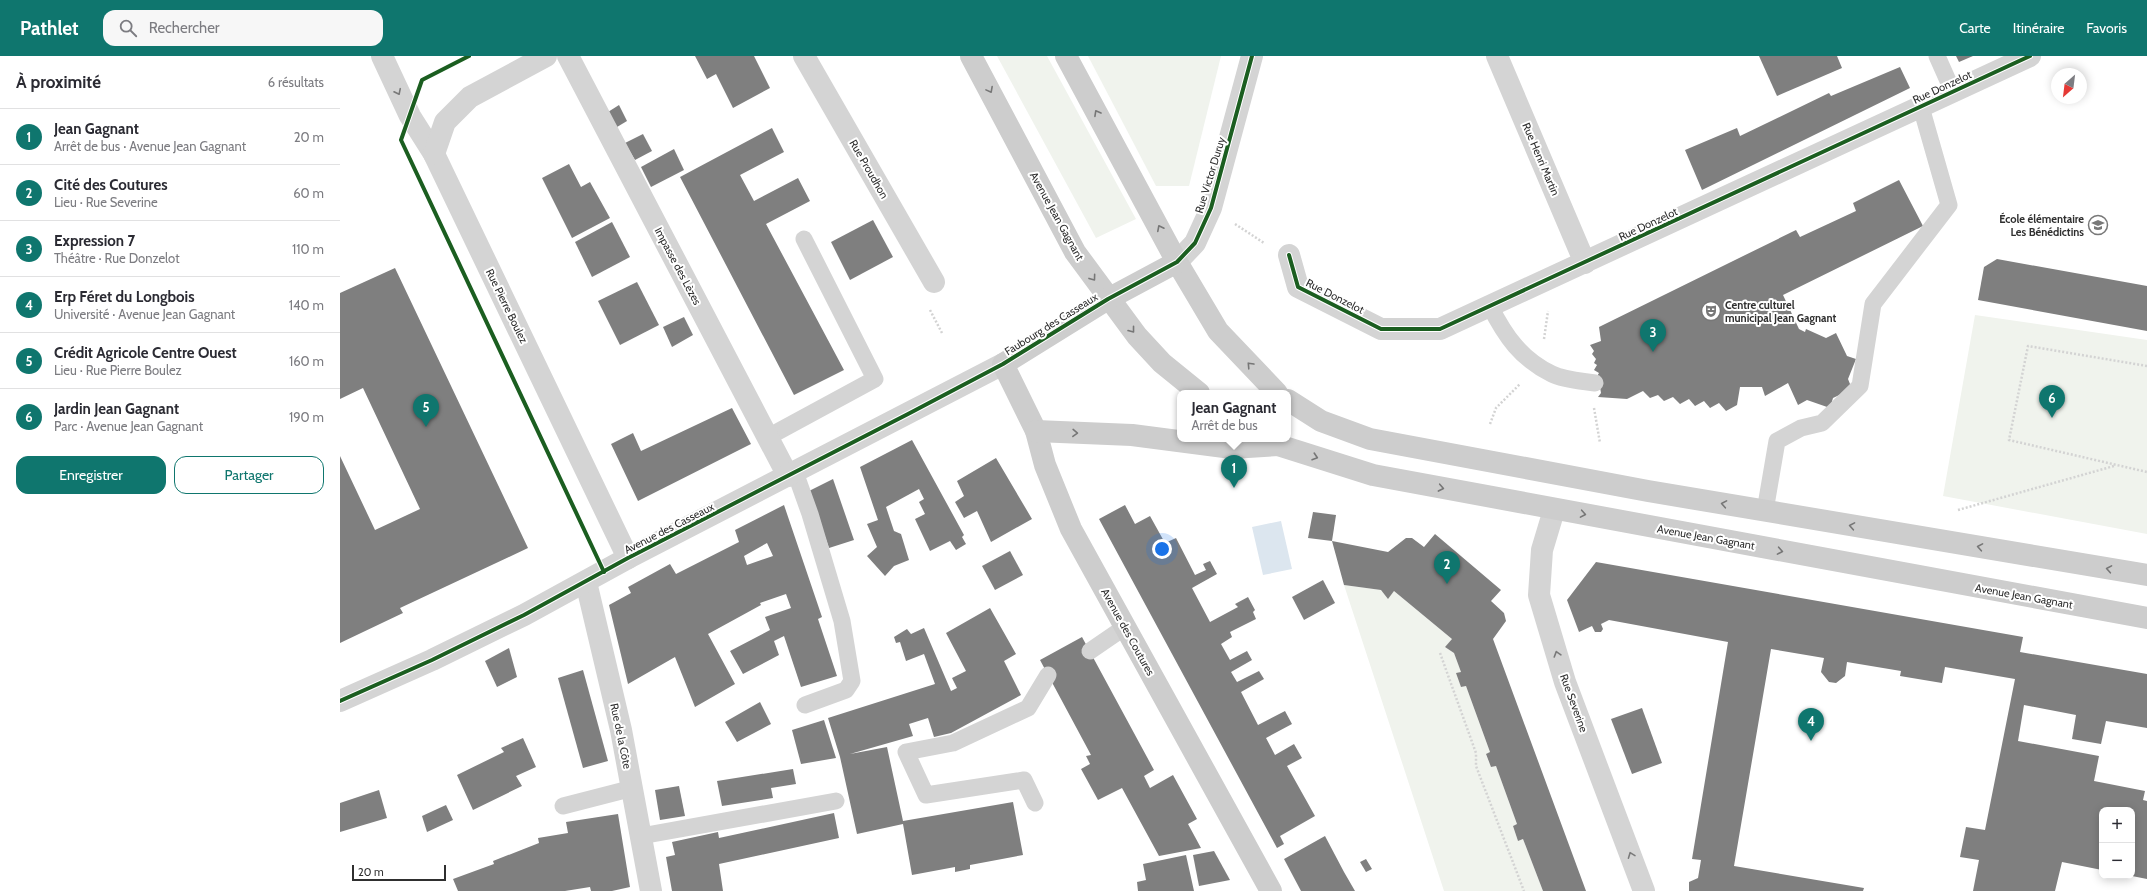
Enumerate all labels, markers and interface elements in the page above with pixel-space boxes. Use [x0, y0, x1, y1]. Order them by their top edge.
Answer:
search box [103, 10, 383, 46]
text: Pathlet [20, 17, 79, 40]
icon: search [117, 17, 139, 39]
text: Rechercher [149, 19, 220, 37]
text: Carte [1959, 19, 1991, 37]
text: Itinéraire [2013, 19, 2064, 37]
text: Favoris [2086, 19, 2127, 37]
street label: Rue Donzelot [1910, 67, 1974, 107]
north arrow [2051, 68, 2087, 104]
text: À proximité [16, 72, 101, 92]
text: 6 résultats [268, 74, 324, 90]
one-way arrow [985, 86, 992, 94]
one-way arrow [393, 87, 401, 95]
one-way arrow [1095, 110, 1102, 117]
text: Jean Gagnant [54, 120, 139, 138]
street label: Rue Henri Martin [1519, 120, 1563, 198]
text: 1 [27, 129, 31, 145]
text: 20 m [294, 129, 324, 145]
street label: Rue Victor Duruy [1192, 135, 1228, 215]
street label: Rue Proudhon [846, 137, 892, 201]
text: Arrêt de bus · Avenue Jean Gagnant [54, 138, 246, 154]
street label: Avenue Jean Gagnant [1027, 169, 1087, 263]
text: Cité des Coutures [54, 176, 167, 194]
text: 2 [26, 185, 32, 201]
text: 60 m [293, 185, 324, 201]
text: Lieu · Rue Severine [54, 194, 158, 210]
street label: Rue Donzelot [1616, 204, 1680, 244]
place label: École élémentaire Les Bénédictins [1999, 212, 2084, 239]
school or university icon: École élémentaire Les Bénédictins [2087, 214, 2109, 236]
one-way arrow [1157, 224, 1164, 232]
street label: Impasse des Lèzes [652, 225, 705, 308]
text: Expression 7 [54, 232, 135, 250]
text: 3 [25, 241, 33, 257]
text: 110 m [292, 241, 324, 257]
text: Théâtre · Rue Donzelot [54, 250, 180, 266]
street label: Rue Pierre Boulez [483, 266, 531, 346]
one-way arrow [1088, 273, 1095, 280]
street label: Rue Donzelot [1304, 275, 1367, 317]
text: Erp Féret du Longbois [54, 288, 195, 306]
street label: Faubourg des Casseaux [1002, 289, 1101, 358]
text: 4 [25, 297, 33, 313]
text: 140 m [289, 297, 324, 313]
place label: Centre culturel municipal Jean Gagnant [1725, 298, 1837, 325]
theatre icon: Centre culturel municipal Jean Gagnant [1700, 300, 1722, 322]
text: Université · Avenue Jean Gagnant [54, 306, 235, 322]
pin: 3 [1640, 319, 1666, 352]
one-way arrow [1128, 325, 1135, 332]
text: Crédit Agricole Centre Ouest [54, 344, 237, 362]
text: 5 [26, 353, 32, 369]
text: 160 m [289, 353, 324, 369]
text: Lieu · Rue Pierre Boulez [54, 362, 182, 378]
one-way arrow [1247, 362, 1255, 370]
pin: 6 [2039, 385, 2065, 418]
popup [1177, 390, 1291, 442]
pin: 5 [413, 394, 439, 427]
text: Jean Gagnant [1192, 399, 1276, 417]
text: Jardin Jean Gagnant [54, 400, 179, 418]
text: 6 [25, 409, 33, 425]
text: 190 m [289, 409, 324, 425]
text: Arrêt de bus [1192, 417, 1258, 433]
text: Parc · Avenue Jean Gagnant [54, 418, 203, 434]
one-way arrow [1072, 428, 1078, 437]
one-way arrow [1312, 452, 1319, 461]
pin: 1 [1221, 455, 1247, 488]
button: Enregistrer [16, 456, 166, 494]
button: Partager [174, 456, 324, 494]
one-way arrow [1438, 483, 1445, 492]
street label: Avenue des Casseaux [622, 499, 717, 557]
one-way arrow [1721, 500, 1727, 509]
one-way arrow [1580, 510, 1586, 518]
street label: Avenue Jean Gagnant [1656, 522, 1756, 553]
one-way arrow [1849, 522, 1855, 530]
your location [1152, 539, 1172, 559]
one-way arrow [1977, 543, 1983, 552]
one-way arrow [1776, 546, 1783, 555]
pin: 2 [1434, 551, 1460, 584]
one-way arrow [2105, 565, 2112, 574]
street label: Avenue Jean Gagnant [1974, 581, 2074, 612]
street label: Avenue des Coutures [1098, 586, 1158, 678]
one-way arrow [1553, 650, 1562, 657]
street label: Rue Severine [1557, 672, 1591, 734]
street label: Rue de la Côte [607, 702, 635, 770]
pin: 4 [1798, 708, 1824, 741]
map controls [2099, 807, 2135, 879]
button: + [2099, 807, 2135, 843]
button: − [2099, 843, 2135, 879]
one-way arrow [1627, 851, 1635, 858]
scale bar [352, 863, 446, 882]
text: 20 m [358, 865, 384, 879]

